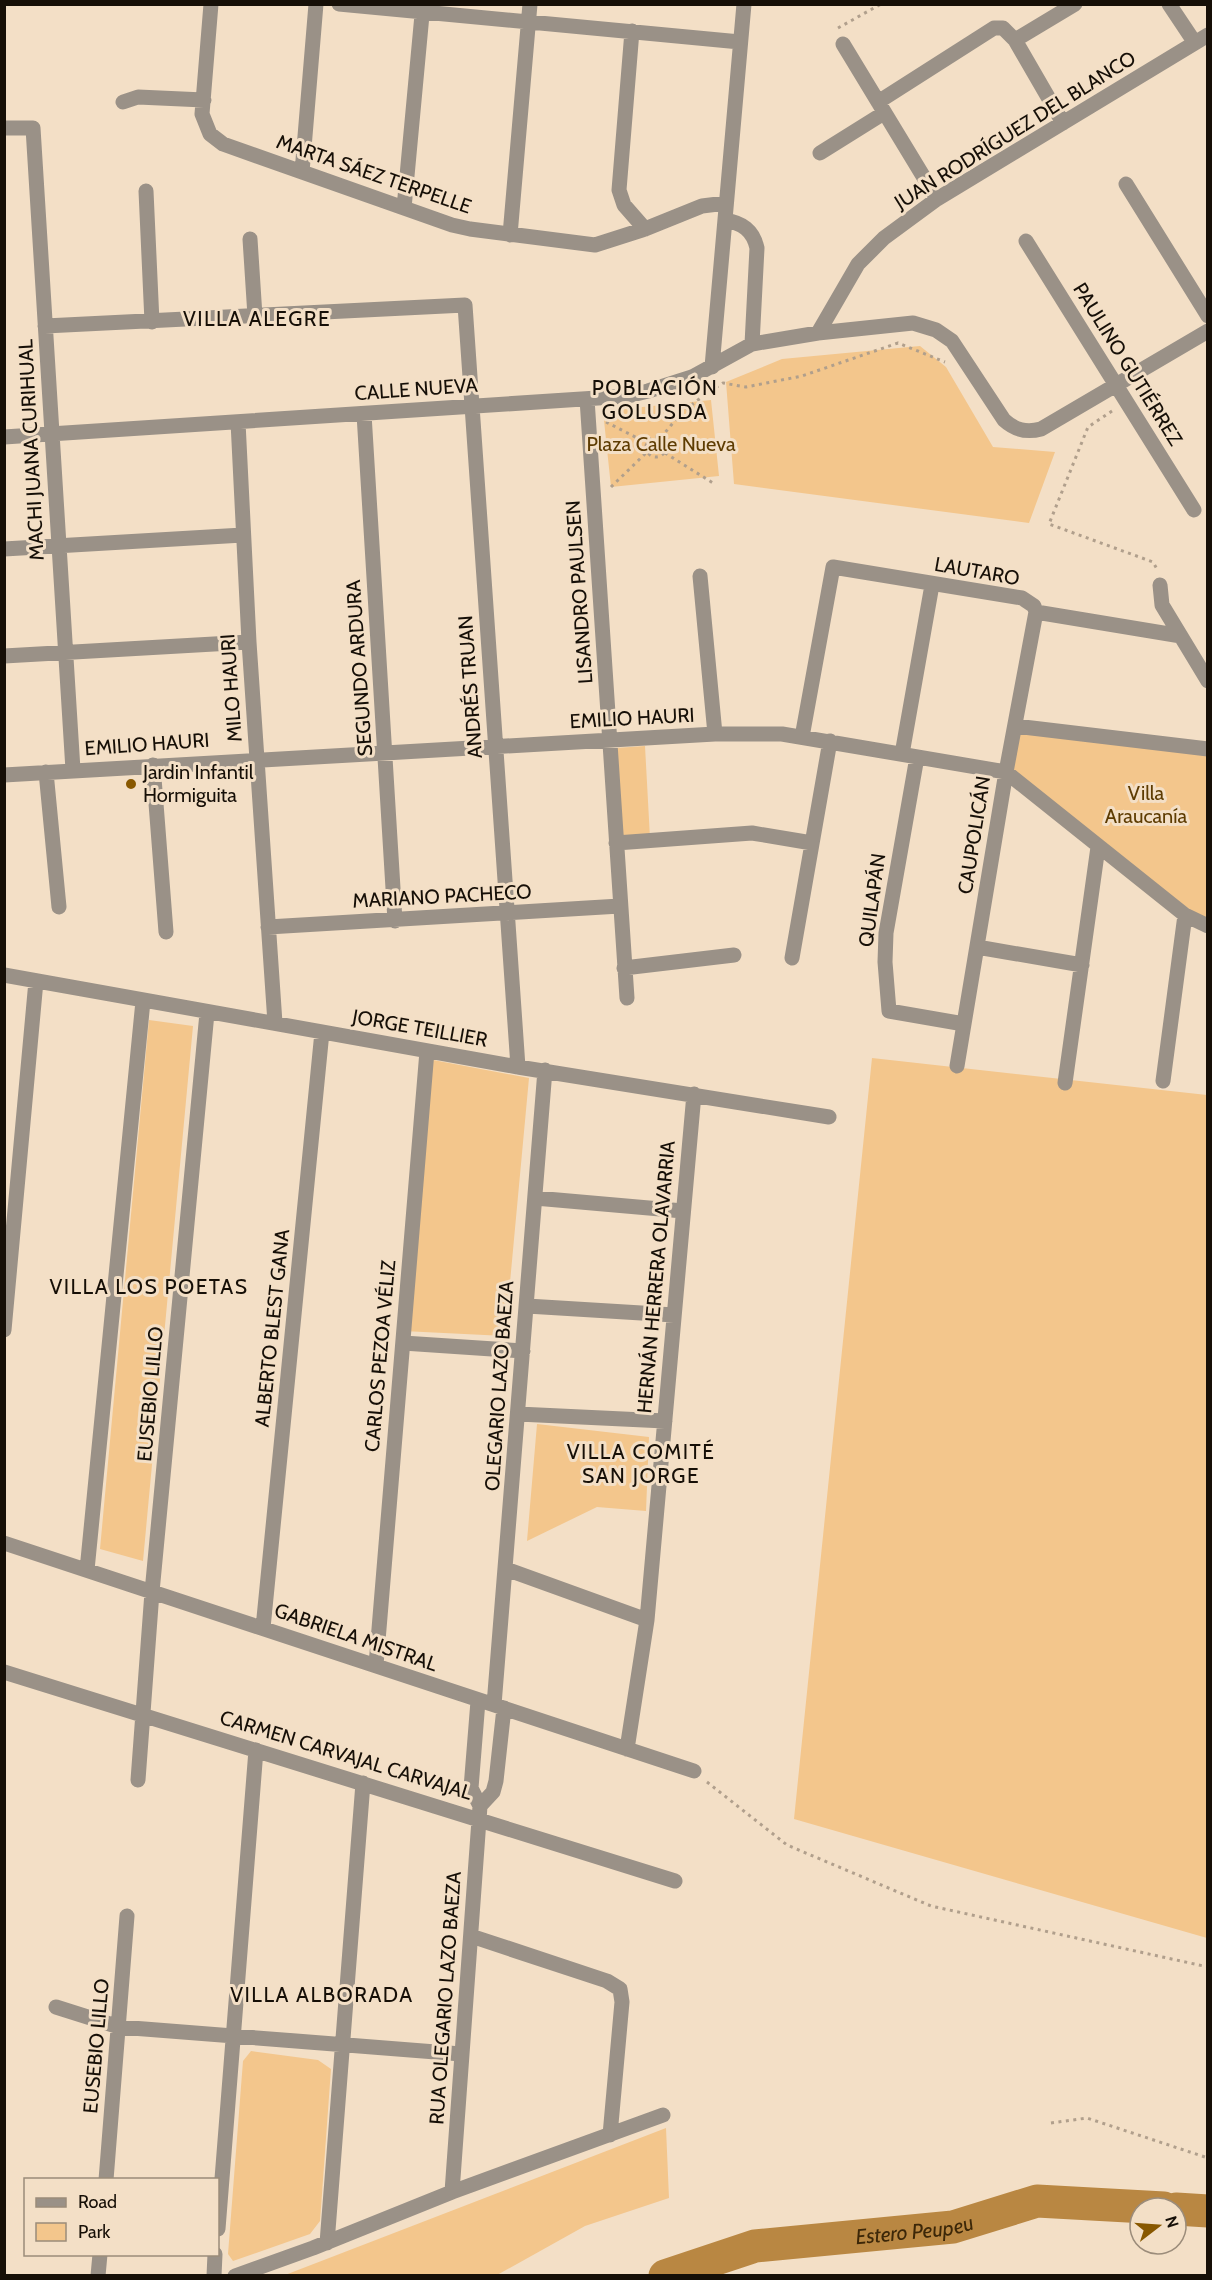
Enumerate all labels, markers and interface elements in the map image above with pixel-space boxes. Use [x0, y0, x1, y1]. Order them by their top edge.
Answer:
street label: JUAN RODRÍGUEZ DEL BLANCO [889, 46, 1140, 215]
street label: MARTA SÁEZ TERPELLE [273, 129, 475, 219]
street label: PAULINO GUTIÉRREZ [1068, 278, 1188, 450]
district label: VILLA ALEGRE [183, 306, 331, 331]
street label: MACHI JUANA CURIHUAL [13, 339, 49, 561]
street label: CALLE NUEVA [354, 373, 479, 405]
district label: POBLACIÓN GOLUSDA [592, 375, 718, 424]
park label: Plaza Calle Nueva [587, 432, 736, 456]
street label: LISANDRO PAULSEN [561, 500, 597, 684]
street label: LAUTARO [933, 552, 1021, 590]
street label: SEGUNDO ARDURA [341, 578, 377, 757]
street label: ANDRÉS TRUAN [453, 615, 487, 759]
street label: MILO HAURI [215, 633, 247, 743]
street label: EMILIO HAURI [569, 703, 695, 733]
street label: EMILIO HAURI [84, 728, 210, 760]
place label: Jardin Infantil Hormiguita [142, 760, 254, 807]
street label: CAUPOLICÁN [953, 774, 995, 896]
marker: Jardin Infantil Hormiguita [124, 777, 138, 791]
park label: Villa Araucanía [1105, 781, 1188, 828]
street label: QUILAPÁN [854, 852, 890, 948]
street label: MARIANO PACHECO [352, 879, 532, 913]
street label: JORGE TEILLIER [350, 1004, 489, 1052]
street label: HERNÁN HERRERA OLAVARRIA [632, 1139, 680, 1414]
street label: ALBERTO BLEST GANA [250, 1227, 294, 1428]
street label: CARLOS PEZOA VÉLIZ [360, 1259, 400, 1453]
district label: VILLA LOS POETAS [49, 1274, 249, 1299]
street label: OLEGARIO LAZO BAEZA [480, 1279, 518, 1492]
street label: EUSEBIO LILLO [132, 1326, 168, 1462]
district label: VILLA COMITÉ SAN JORGE [567, 1439, 715, 1488]
street label: GABRIELA MISTRAL [271, 1598, 441, 1676]
street label: CARMEN CARVAJAL CARVAJAL [217, 1705, 475, 1805]
street label: RUA OLEGARIO LAZO BAEZA [424, 1870, 466, 2125]
street label: EUSEBIO LILLO [78, 1978, 114, 2114]
district label: VILLA ALBORADA [230, 1982, 414, 2007]
legend [24, 2178, 219, 2256]
text: Road [78, 2191, 117, 2213]
north arrow [1128, 2196, 1188, 2256]
water label: Estero Peupeu [854, 2209, 976, 2249]
text: N [1161, 2214, 1183, 2230]
text: Park [78, 2221, 111, 2243]

